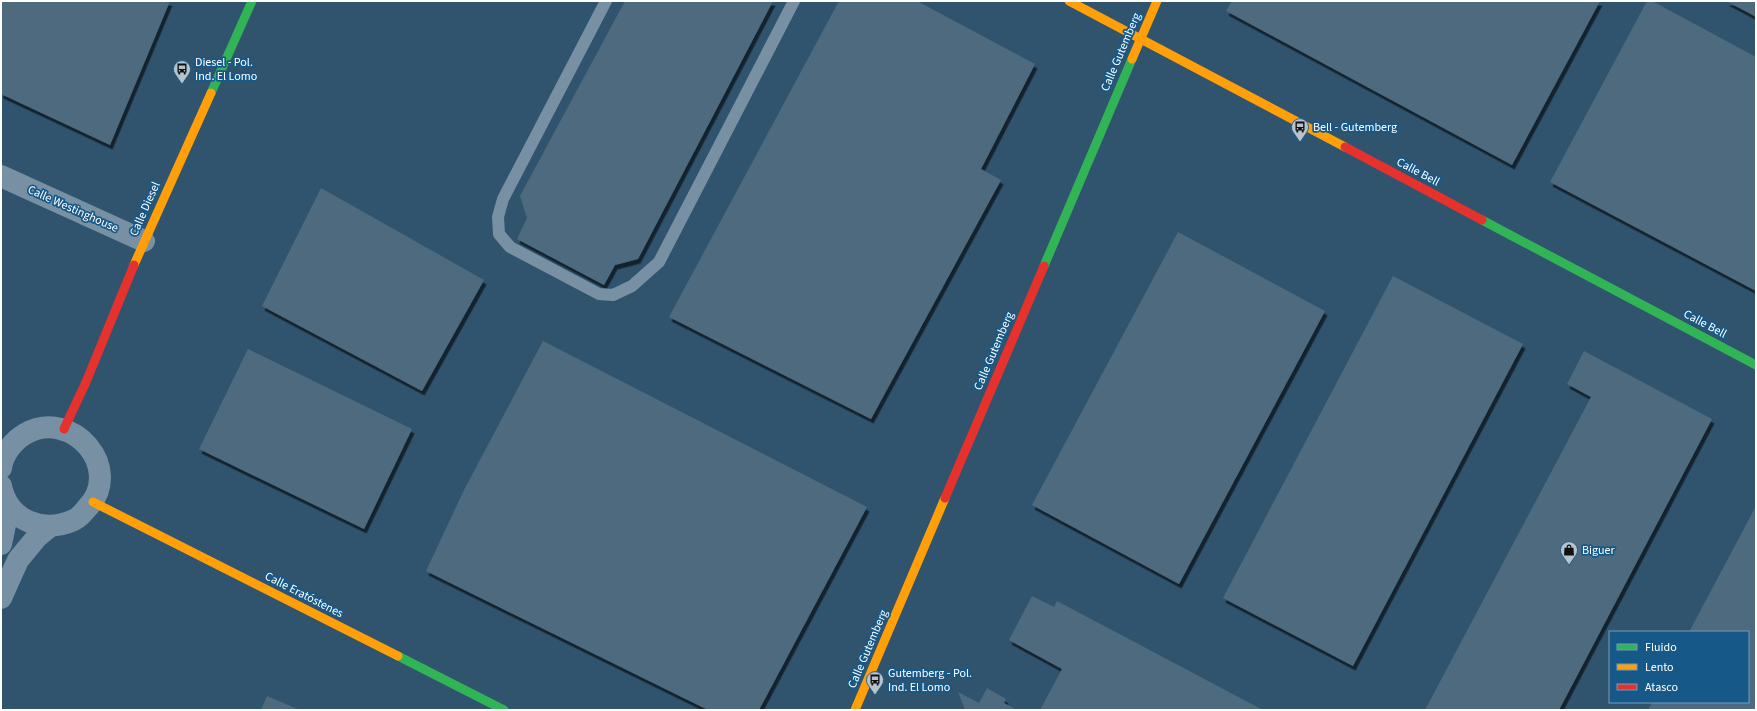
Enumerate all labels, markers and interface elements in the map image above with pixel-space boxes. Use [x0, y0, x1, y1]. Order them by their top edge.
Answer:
street label: Calle Gutemberg [1097, 10, 1145, 94]
place label: Diesel - Pol. Ind. El Lomo [195, 54, 257, 85]
bus stop icon: Diesel - Pol. Ind. El Lomo [172, 59, 192, 84]
bus stop icon: Bell - Gutemberg [1290, 117, 1310, 142]
place label: Bell - Gutemberg [1313, 119, 1397, 136]
street label: Calle Bell [1393, 154, 1443, 190]
street label: Calle Diesel [125, 179, 165, 239]
street label: Calle Westinghouse [25, 181, 121, 237]
street label: Calle Bell [1680, 306, 1730, 342]
street label: Calle Gutemberg [970, 309, 1018, 393]
shop icon: Biguer [1559, 540, 1579, 565]
place label: Biguer [1582, 542, 1616, 559]
street label: Calle Eratóstenes [262, 568, 346, 622]
street label: Calle Gutemberg [844, 607, 892, 691]
legend [1609, 631, 1749, 703]
text: Fluido [1645, 639, 1677, 656]
text: Lento [1645, 659, 1674, 676]
place label: Gutemberg - Pol. Ind. El Lomo [888, 665, 972, 696]
bus stop icon: Gutemberg - Pol. Ind. El Lomo [865, 670, 885, 695]
text: Atasco [1645, 679, 1678, 696]

